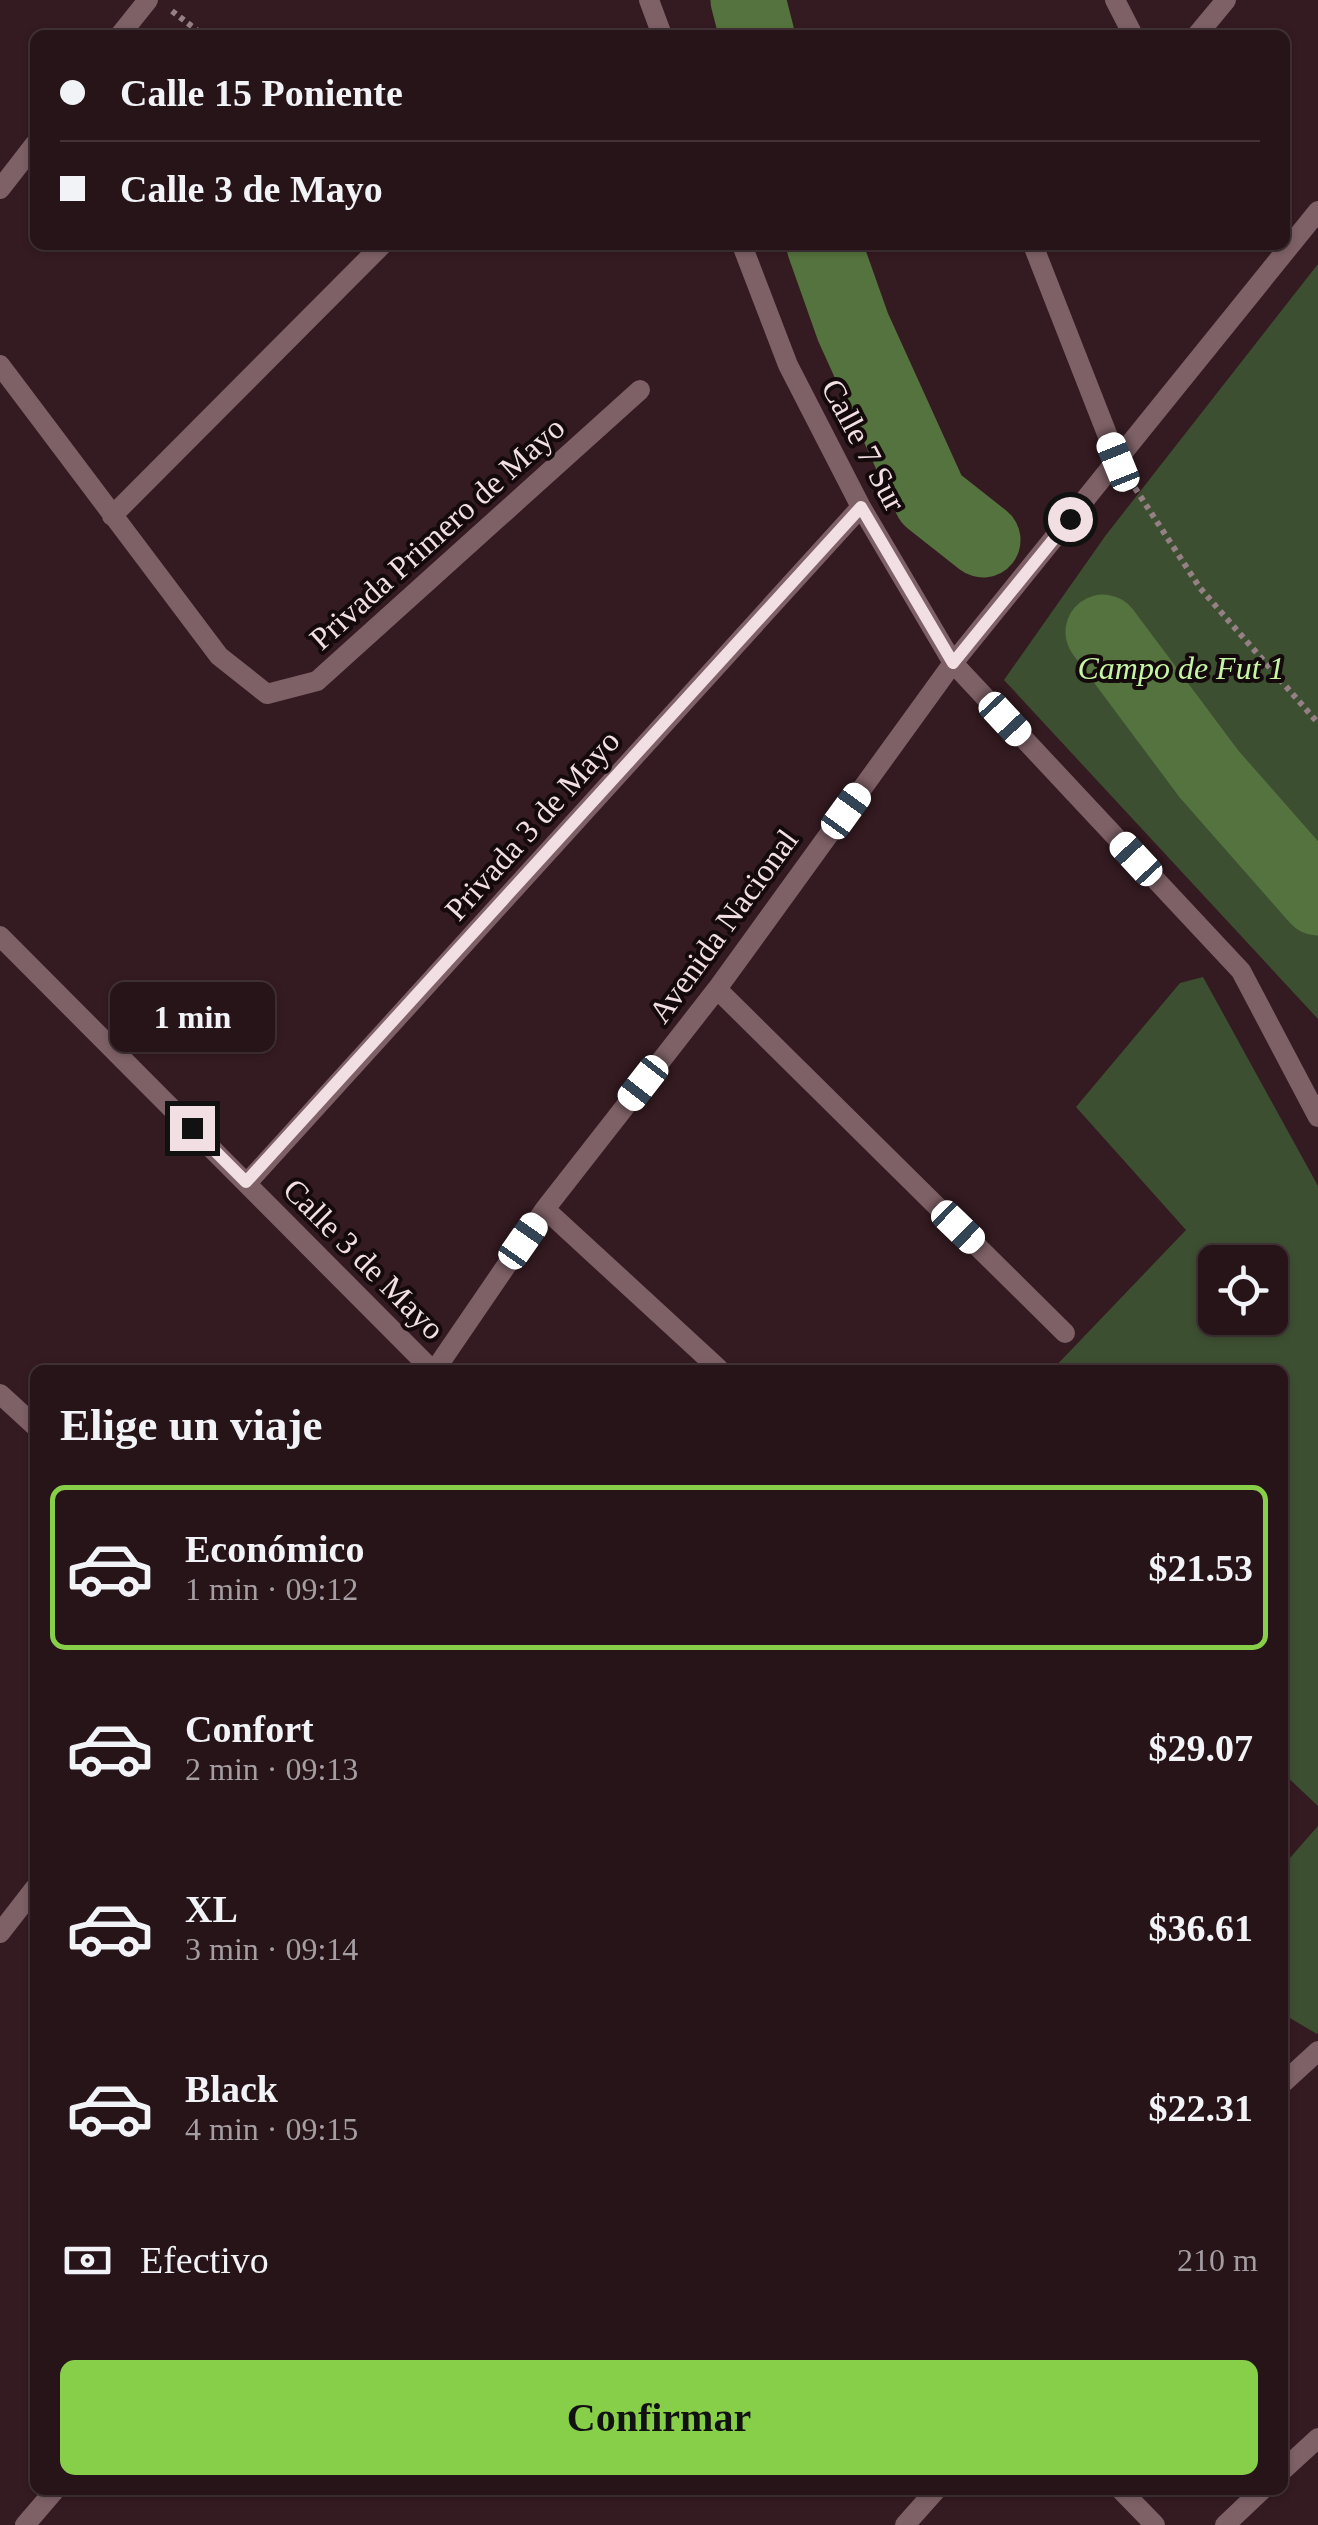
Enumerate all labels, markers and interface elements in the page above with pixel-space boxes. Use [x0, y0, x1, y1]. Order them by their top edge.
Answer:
text: Calle 15 Poniente [120, 72, 403, 114]
text: Calle 3 de Mayo [120, 168, 383, 210]
street label: Calle 7 Sur [814, 373, 914, 517]
street label: Privada Primero de Mayo [302, 409, 572, 657]
car [1093, 429, 1143, 495]
route start [1048, 497, 1093, 542]
park label: Campo de Fut 1 [1077, 650, 1285, 686]
car [974, 687, 1036, 751]
street label: Privada 3 de Mayo [437, 723, 627, 927]
car [816, 778, 876, 844]
street label: Avenida Nacional [641, 822, 805, 1029]
car [1105, 827, 1167, 891]
callout: 1 min [110, 983, 274, 1053]
text: 1 min [154, 999, 231, 1035]
car [613, 1050, 673, 1116]
route end [170, 1106, 215, 1151]
street label: Calle 3 de Mayo [276, 1171, 452, 1347]
car [926, 1195, 990, 1259]
car [494, 1208, 552, 1274]
map controls [1198, 1245, 1288, 1335]
button: locate [1198, 1245, 1288, 1335]
text: Elige un viaje [60, 1400, 323, 1450]
icon: car [65, 1523, 155, 1613]
text: Económico [185, 1528, 364, 1570]
text: $21.53 [1149, 1547, 1253, 1589]
text: 1 min · 09:12 [185, 1571, 358, 1607]
icon: car [65, 1703, 155, 1793]
text: Confort [185, 1708, 314, 1750]
text: $29.07 [1149, 1727, 1253, 1769]
text: 2 min · 09:13 [185, 1751, 358, 1787]
icon: car [65, 1883, 155, 1973]
text: XL [185, 1888, 238, 1930]
text: $36.61 [1149, 1907, 1253, 1949]
text: 3 min · 09:14 [185, 1931, 358, 1967]
icon: car [65, 2063, 155, 2153]
text: Black [185, 2068, 278, 2110]
text: $22.31 [1149, 2087, 1253, 2129]
text: 4 min · 09:15 [185, 2111, 358, 2147]
icon: cash [60, 2233, 115, 2288]
text: Efectivo [140, 2239, 269, 2281]
text: 210 m [1177, 2242, 1258, 2278]
button: Confirmar [60, 2360, 1258, 2475]

